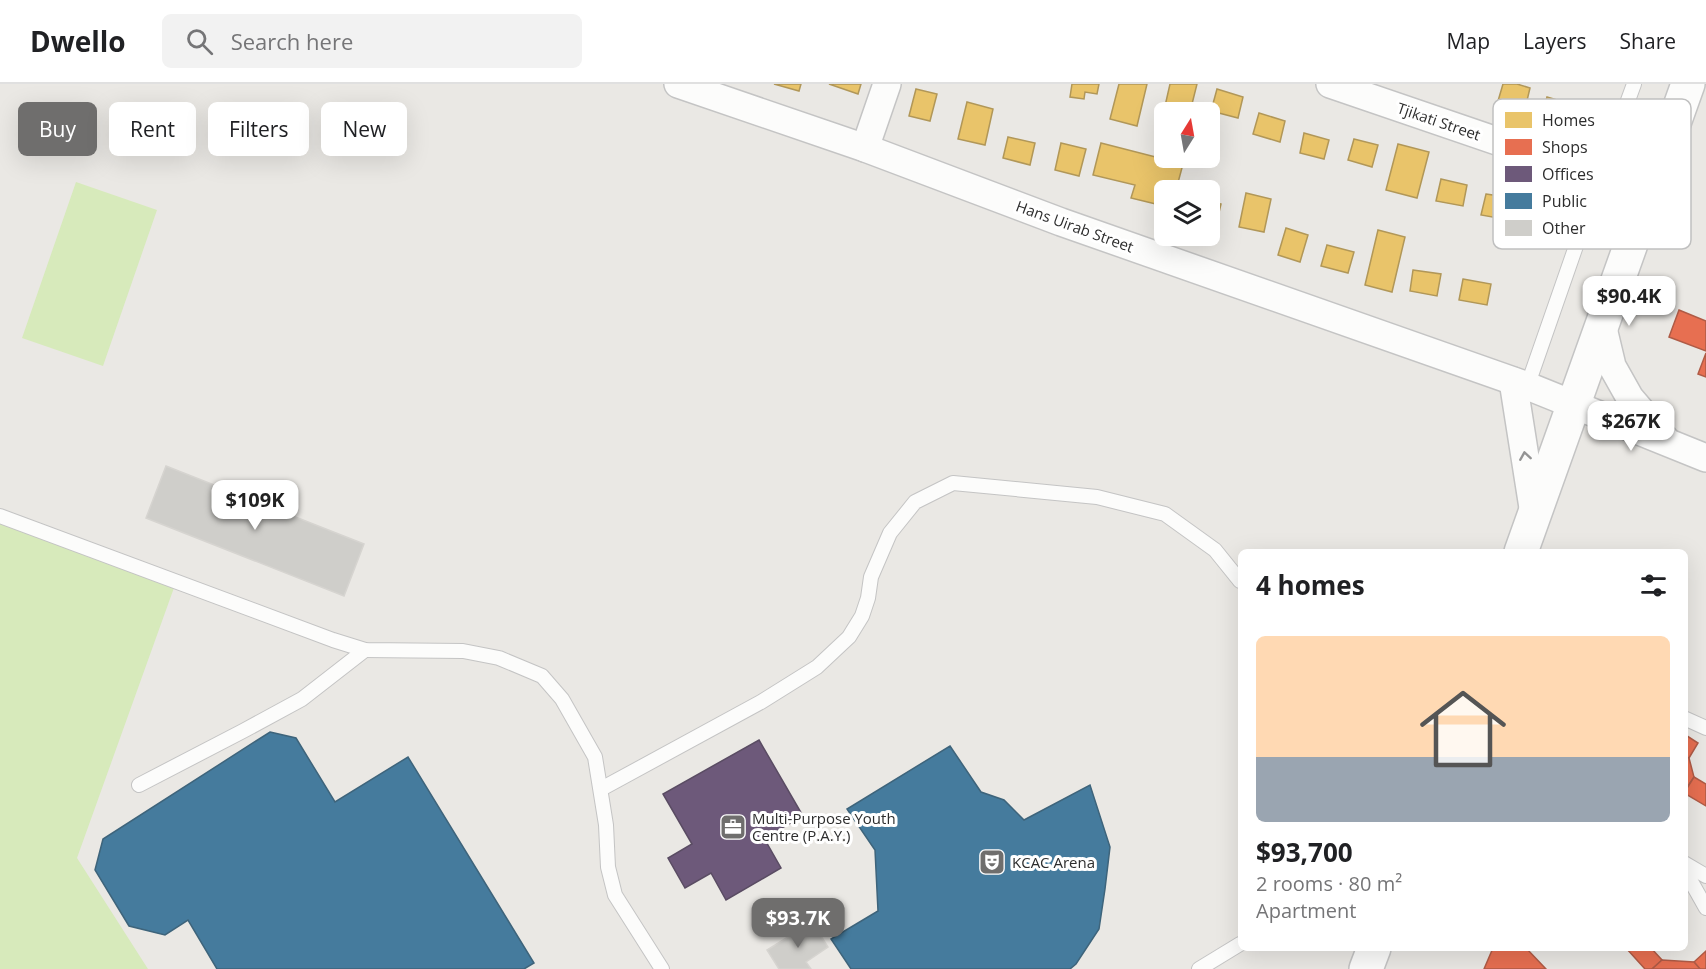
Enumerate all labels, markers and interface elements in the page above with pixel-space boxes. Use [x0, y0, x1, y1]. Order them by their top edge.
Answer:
search box [162, 14, 582, 68]
text: Dwello [30, 22, 126, 60]
icon: search [183, 25, 216, 58]
text: Search here [231, 26, 353, 56]
text: Map [1447, 27, 1490, 55]
text: Layers [1523, 27, 1587, 55]
text: Share [1620, 27, 1676, 55]
street label: Tjikati Street [1395, 97, 1483, 145]
legend [1493, 99, 1691, 249]
chip: Buy [18, 102, 97, 156]
chip: Rent [109, 102, 196, 156]
chip: Filters [208, 102, 309, 156]
chip: New [321, 102, 407, 156]
north arrow [1154, 102, 1220, 168]
map controls [1154, 102, 1220, 246]
text: Homes [1542, 109, 1595, 131]
text: Shops [1542, 136, 1588, 158]
text: Offices [1542, 163, 1594, 185]
button: layers [1154, 180, 1220, 246]
text: Public [1542, 190, 1587, 212]
street label: Hans Uirab Street [1013, 195, 1137, 257]
text: Other [1542, 217, 1586, 239]
pin: $90.4K [1580, 276, 1678, 327]
text: $90.4K [1597, 282, 1661, 309]
pin: $267K [1589, 401, 1673, 452]
text: $267K [1601, 407, 1661, 434]
one-way arrow [1519, 451, 1532, 461]
pin: $109K [213, 480, 297, 531]
text: $109K [225, 486, 285, 513]
text: 4 homes [1256, 567, 1365, 603]
icon: filters [1637, 569, 1670, 602]
icon: home [1409, 675, 1517, 783]
place label: Multi-Purpose Youth Centre (P.A.Y.) [752, 808, 896, 845]
office icon: Multi-Purpose Youth Centre (P.A.Y.) [718, 812, 748, 842]
text: $93,700 [1256, 834, 1353, 870]
theatre icon: KCAC Arena [977, 847, 1007, 877]
place label: KCAC Arena [1012, 852, 1095, 872]
text: 2 rooms · 80 m² [1256, 870, 1402, 897]
text: Apartment [1256, 897, 1356, 924]
pin: $93.7K [749, 898, 847, 949]
text: $93.7K [766, 904, 830, 931]

